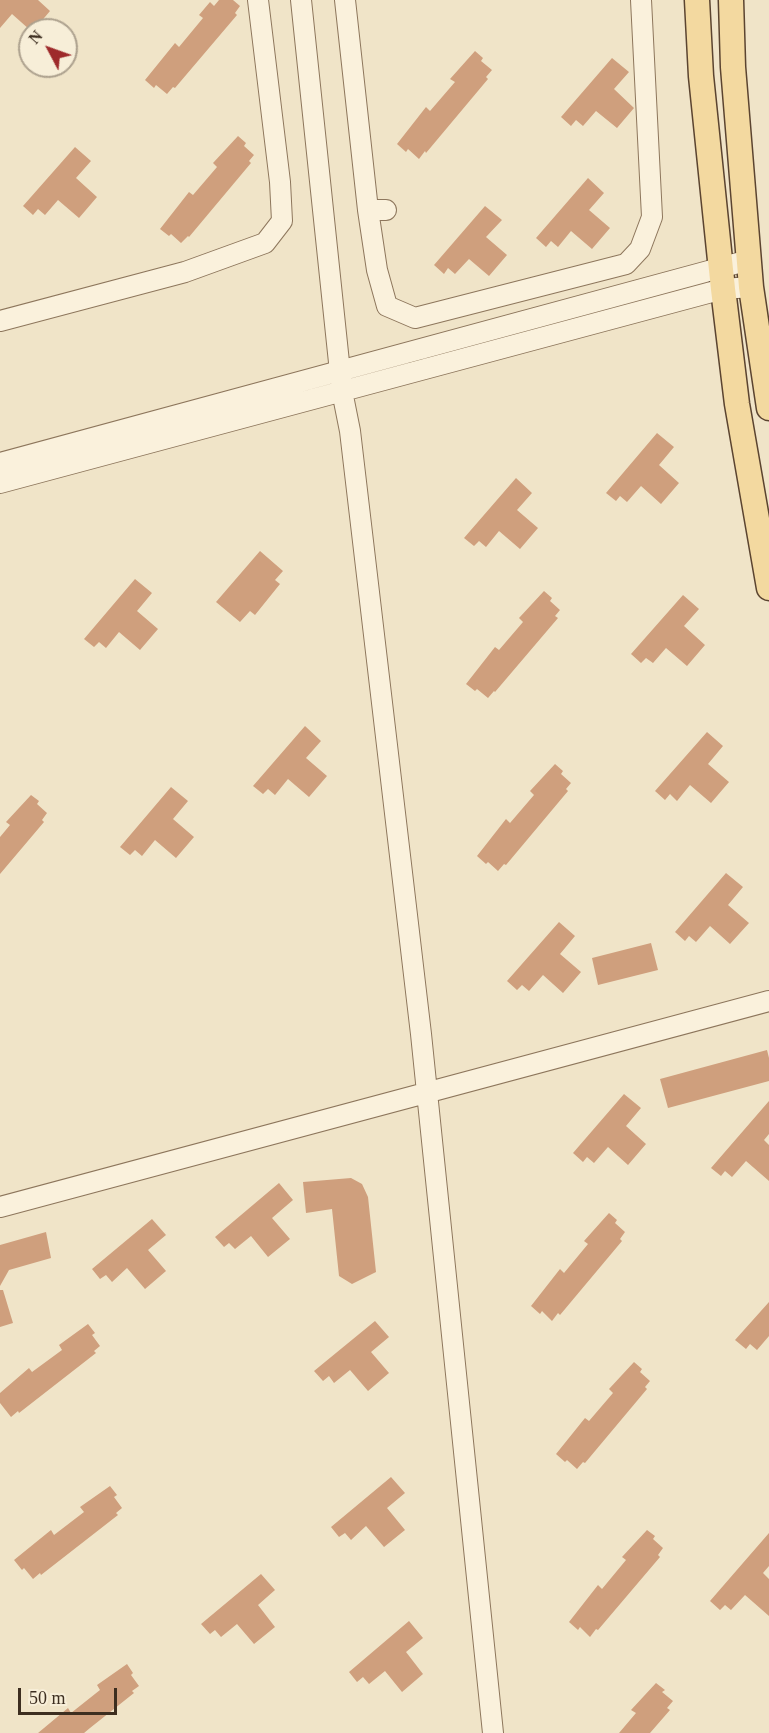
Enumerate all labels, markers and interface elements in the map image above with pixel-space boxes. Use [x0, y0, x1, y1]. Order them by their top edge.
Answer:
north arrow [18, 18, 78, 78]
text: N [25, 27, 46, 47]
scale bar [21, 1676, 120, 1714]
text: 50 m [29, 1688, 66, 1708]

